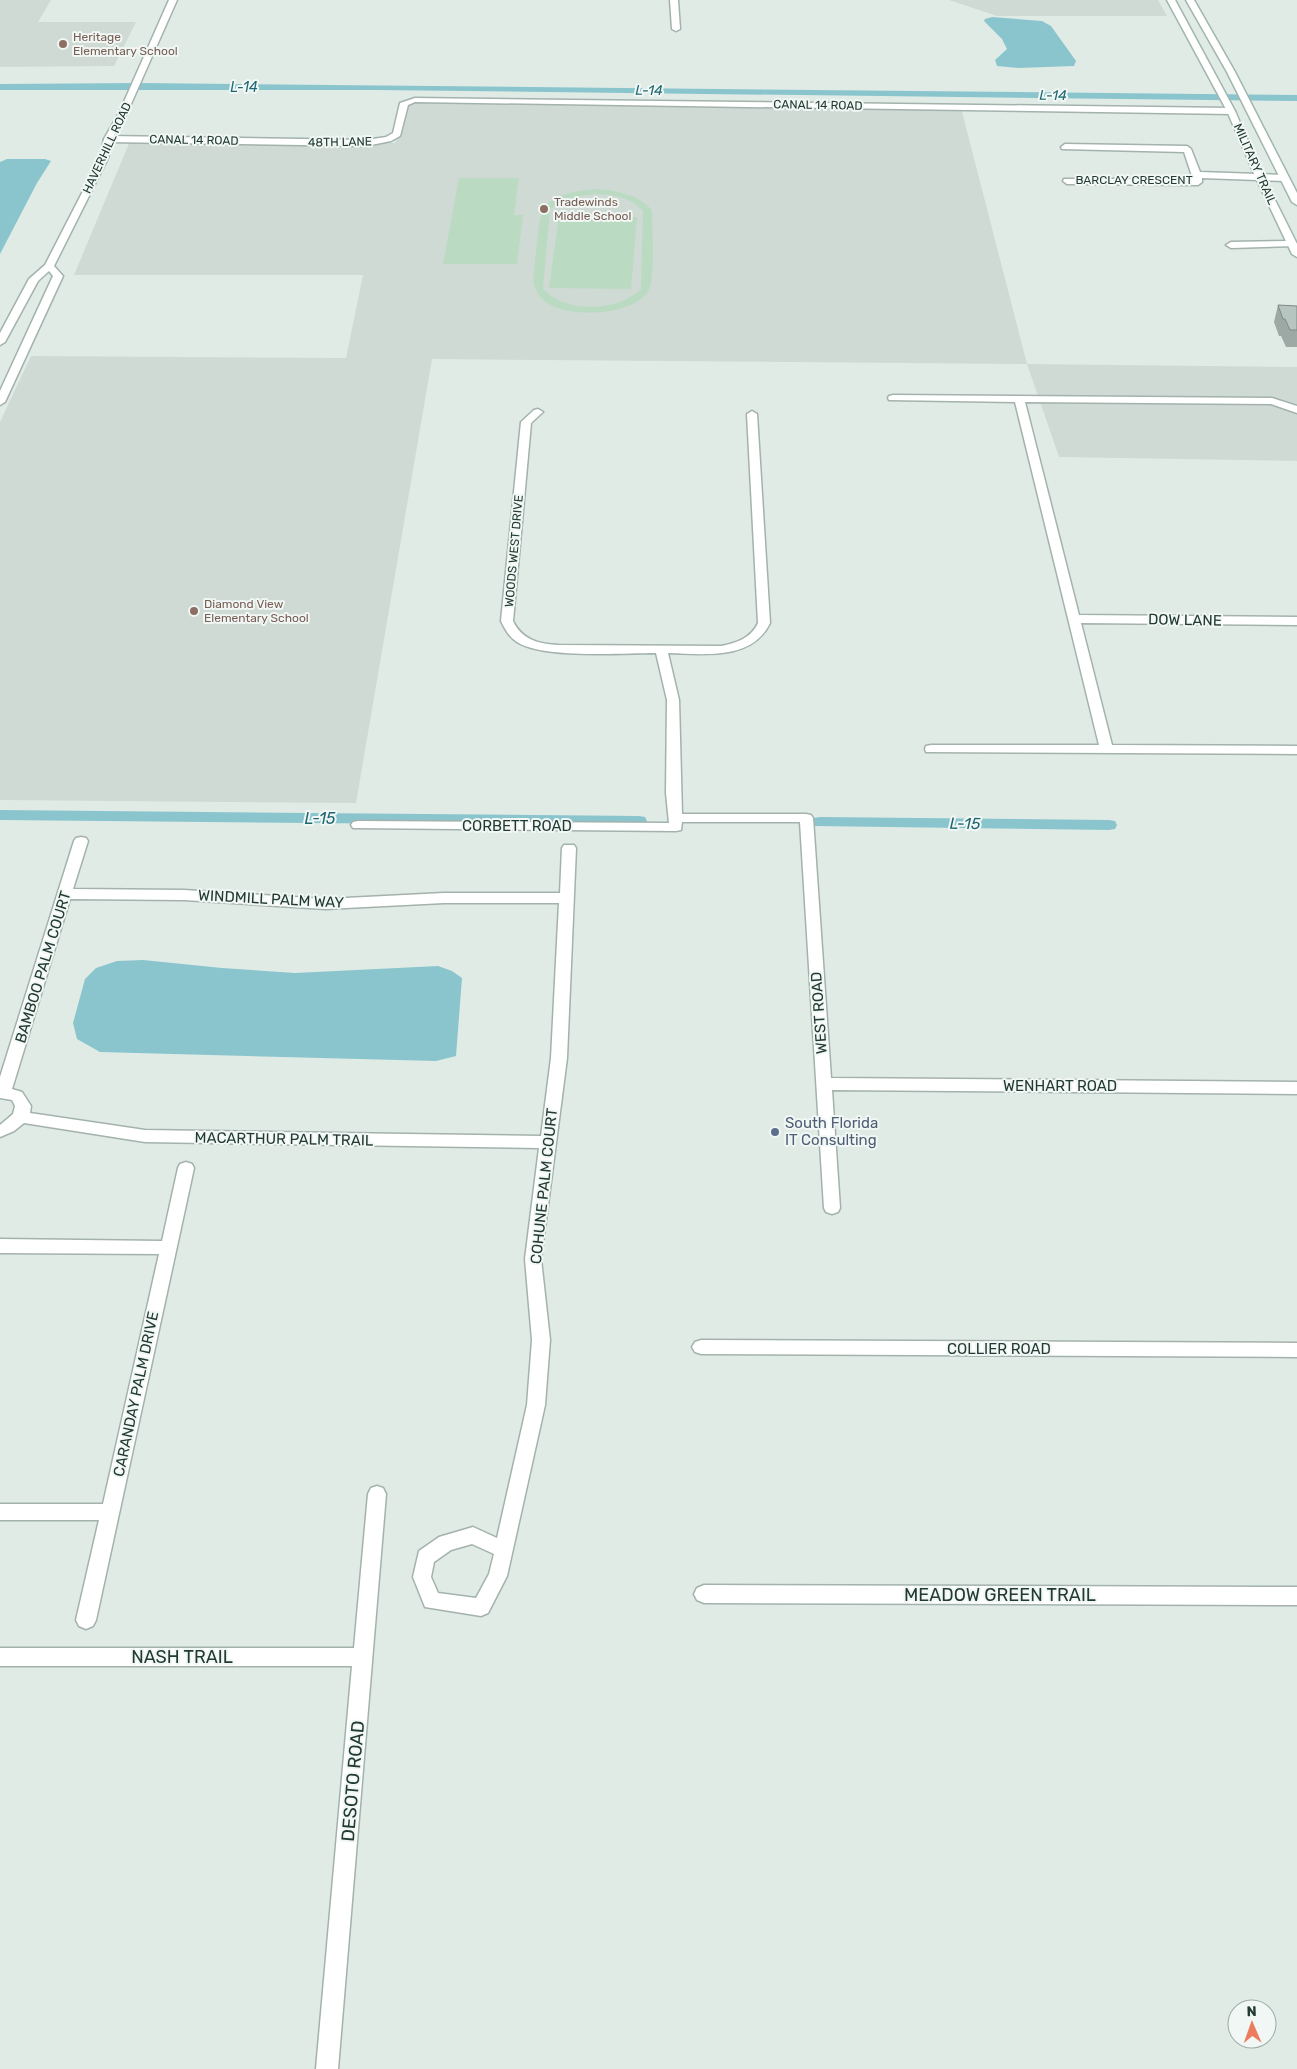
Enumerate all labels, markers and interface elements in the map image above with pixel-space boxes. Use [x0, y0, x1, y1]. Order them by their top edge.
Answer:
place label: Heritage Elementary School [73, 30, 178, 58]
marker: Heritage Elementary School [57, 38, 69, 50]
water label: L-14 [230, 79, 258, 96]
water label: L-14 [635, 82, 663, 99]
water label: L-14 [1039, 87, 1067, 104]
street label: CANAL 14 ROAD [773, 97, 863, 113]
street label: HAVERHILL ROAD [80, 100, 134, 196]
street label: MILITARY TRAIL [1231, 121, 1279, 207]
street label: CANAL 14 ROAD [149, 132, 239, 148]
street label: 48TH LANE [308, 134, 372, 150]
street label: BARCLAY CRESCENT [1075, 173, 1193, 187]
place label: Tradewinds Middle School [554, 195, 631, 223]
marker: Tradewinds Middle School [538, 203, 550, 215]
street label: WOODS WEST DRIVE [502, 494, 526, 608]
place label: Diamond View Elementary School [204, 597, 309, 625]
marker: Diamond View Elementary School [188, 605, 200, 617]
street label: DOW LANE [1148, 610, 1222, 630]
water label: L-15 [305, 809, 336, 828]
water label: L-15 [949, 814, 981, 833]
street label: CORBETT ROAD [462, 817, 572, 835]
street label: WINDMILL PALM WAY [198, 886, 345, 912]
street label: BAMBOO PALM COURT [11, 889, 75, 1045]
street label: WEST ROAD [807, 971, 831, 1055]
street label: WENHART ROAD [1003, 1077, 1117, 1095]
street label: COHUNE PALM COURT [527, 1107, 561, 1265]
place label: South Florida IT Consulting [785, 1114, 878, 1149]
marker: South Florida IT Consulting [769, 1126, 781, 1138]
street label: MACARTHUR PALM TRAIL [195, 1128, 374, 1150]
street label: CARANDAY PALM DRIVE [110, 1310, 162, 1478]
street label: COLLIER ROAD [947, 1340, 1051, 1358]
street label: MEADOW GREEN TRAIL [904, 1584, 1096, 1606]
street label: NASH TRAIL [131, 1646, 233, 1668]
street label: DESOTO ROAD [337, 1720, 369, 1842]
north arrow [1227, 1999, 1277, 2049]
text: N [1246, 2003, 1257, 2020]

